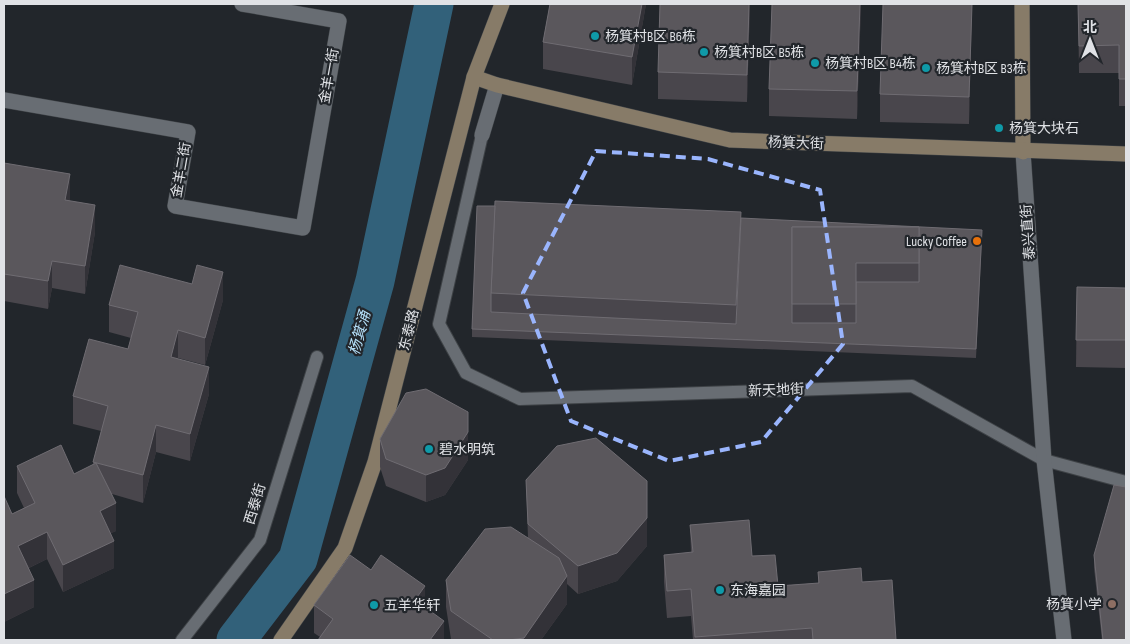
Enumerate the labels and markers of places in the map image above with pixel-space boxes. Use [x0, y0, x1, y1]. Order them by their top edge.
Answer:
place label: 杨箕村B区 B6栋 [605, 28, 696, 45]
marker: 杨箕村B区 B6栋 [589, 30, 601, 42]
place label: 杨箕村B区 B5栋 [714, 44, 804, 61]
marker: 杨箕村B区 B5栋 [698, 46, 710, 58]
place label: 杨箕村B区 B4栋 [825, 55, 916, 72]
marker: 杨箕村B区 B4栋 [809, 57, 821, 69]
place label: 杨箕村B区 B3栋 [936, 60, 1027, 77]
marker: 杨箕村B区 B3栋 [920, 62, 932, 74]
place label: 杨箕大块石 [1009, 120, 1079, 137]
marker: 杨箕大块石 [993, 122, 1005, 134]
place label: Lucky Coffee [906, 233, 967, 250]
marker: Lucky Coffee [971, 235, 983, 247]
place label: 碧水明筑 [439, 441, 495, 458]
marker: 碧水明筑 [423, 443, 435, 455]
place label: 东海嘉园 [730, 582, 786, 599]
marker: 东海嘉园 [714, 584, 726, 596]
place label: 杨箕小学 [1046, 596, 1102, 613]
place label: 五羊华轩 [384, 597, 440, 614]
marker: 杨箕小学 [1106, 598, 1118, 610]
marker: 五羊华轩 [368, 599, 380, 611]

